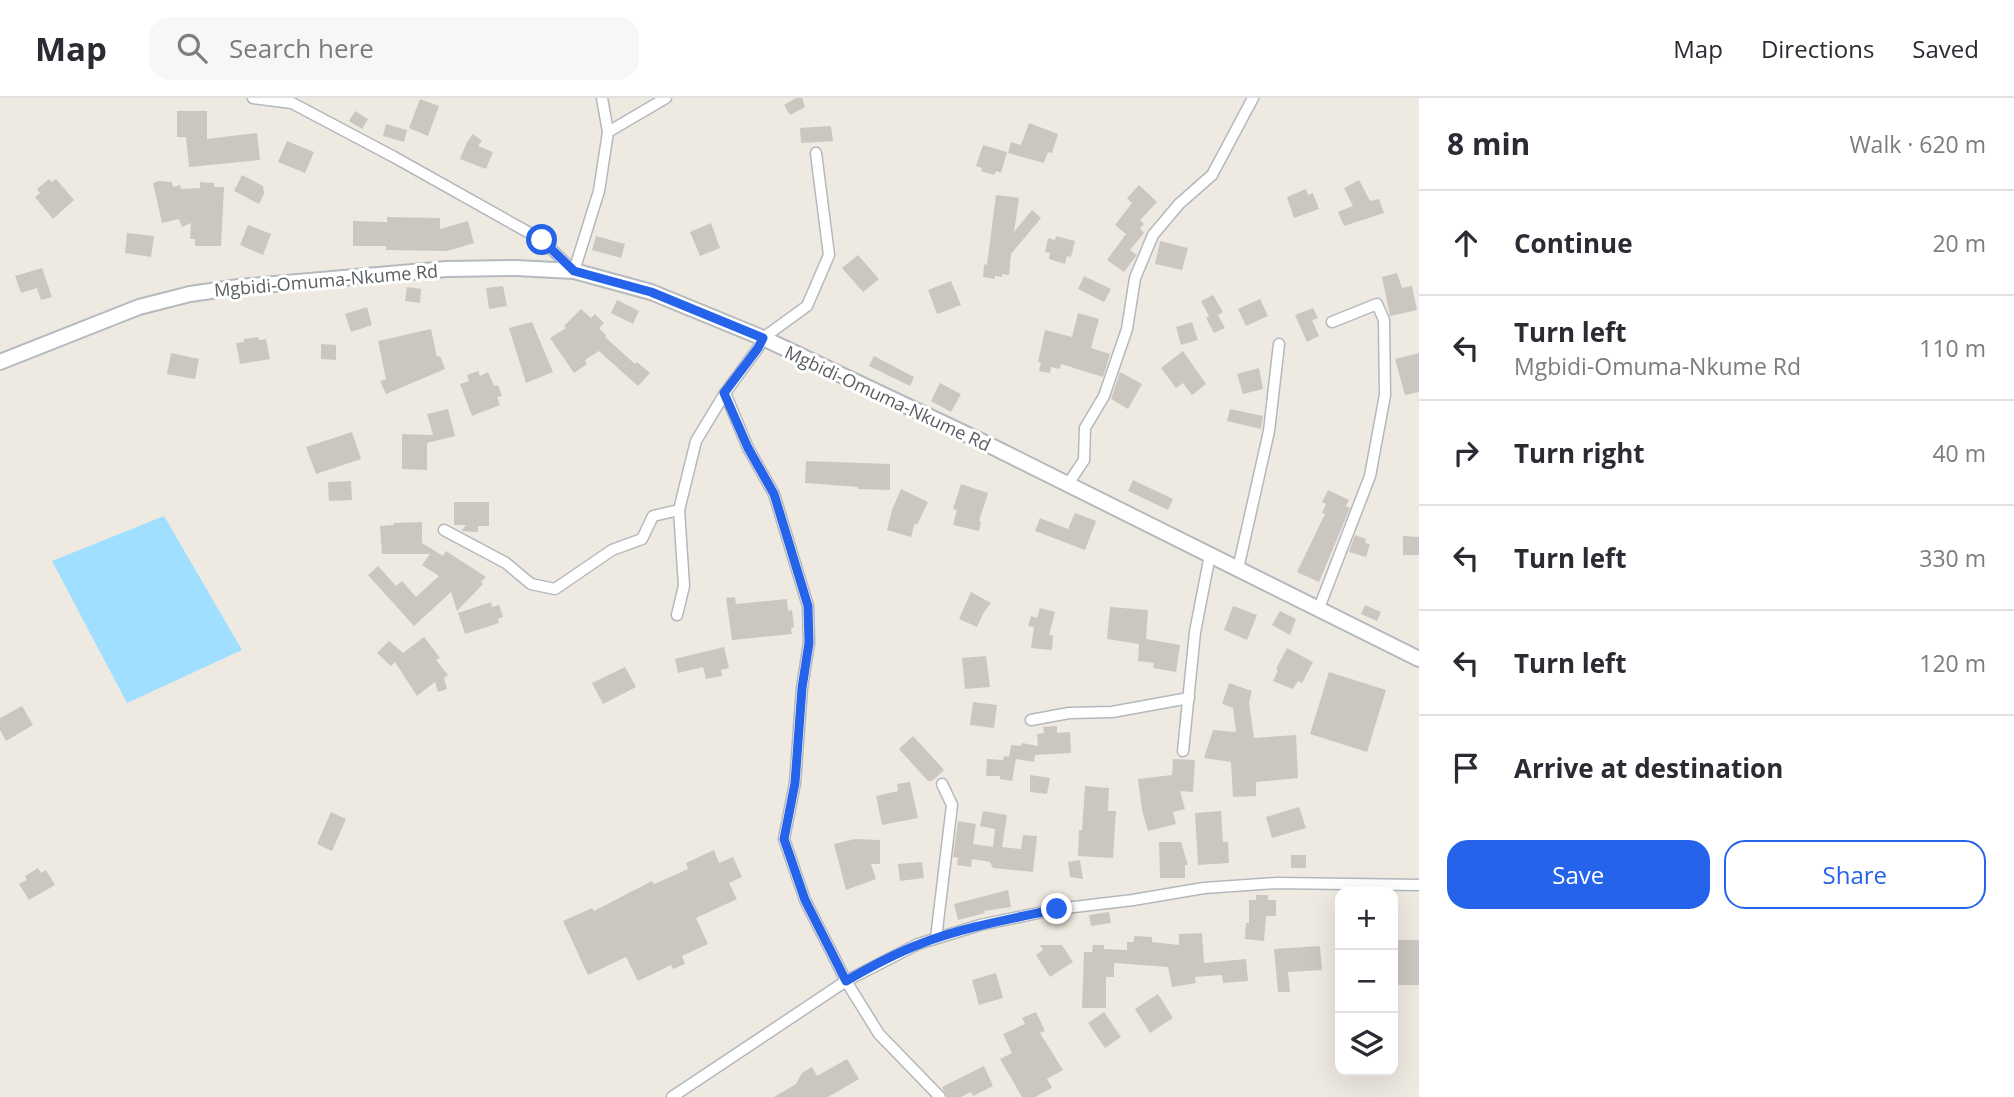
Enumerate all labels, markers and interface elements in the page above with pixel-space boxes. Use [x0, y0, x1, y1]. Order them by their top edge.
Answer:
search box [149, 17, 639, 80]
text: Map [35, 26, 107, 71]
icon: search [173, 29, 211, 67]
text: Search here [229, 30, 374, 66]
text: Map [1673, 32, 1723, 65]
text: Directions [1761, 32, 1874, 65]
text: Saved [1912, 32, 1979, 65]
text: 8 min [1447, 123, 1530, 164]
text: Walk · 620 m [1849, 128, 1986, 160]
route start [526, 224, 557, 255]
icon: ahead [1447, 224, 1485, 262]
text: Continue [1514, 225, 1633, 261]
text: 20 m [1932, 227, 1986, 259]
street label: Mgbidi-Omuma-Nkume Rd [213, 258, 439, 302]
text: Turn left [1514, 314, 1626, 350]
icon: left [1447, 329, 1485, 367]
text: 110 m [1919, 332, 1986, 364]
street label: Mgbidi-Omuma-Nkume Rd [781, 340, 995, 456]
text: Mgbidi-Omuma-Nkume Rd [1514, 350, 1801, 382]
icon: right [1447, 434, 1485, 472]
text: Turn right [1514, 435, 1645, 471]
text: 40 m [1932, 437, 1986, 469]
icon: left [1447, 539, 1485, 577]
text: Turn left [1514, 540, 1626, 576]
text: 330 m [1919, 542, 1986, 574]
icon: left [1447, 644, 1485, 682]
text: Turn left [1514, 645, 1626, 681]
text: 120 m [1919, 647, 1986, 679]
icon: arrive [1447, 749, 1485, 787]
text: Arrive at destination [1514, 750, 1783, 786]
button: Save [1447, 840, 1710, 909]
button: Share [1724, 840, 1986, 909]
map controls [1335, 887, 1398, 1076]
button: + [1335, 887, 1398, 950]
route end [1041, 893, 1072, 924]
button: − [1335, 950, 1398, 1013]
button: layers [1335, 1013, 1398, 1076]

